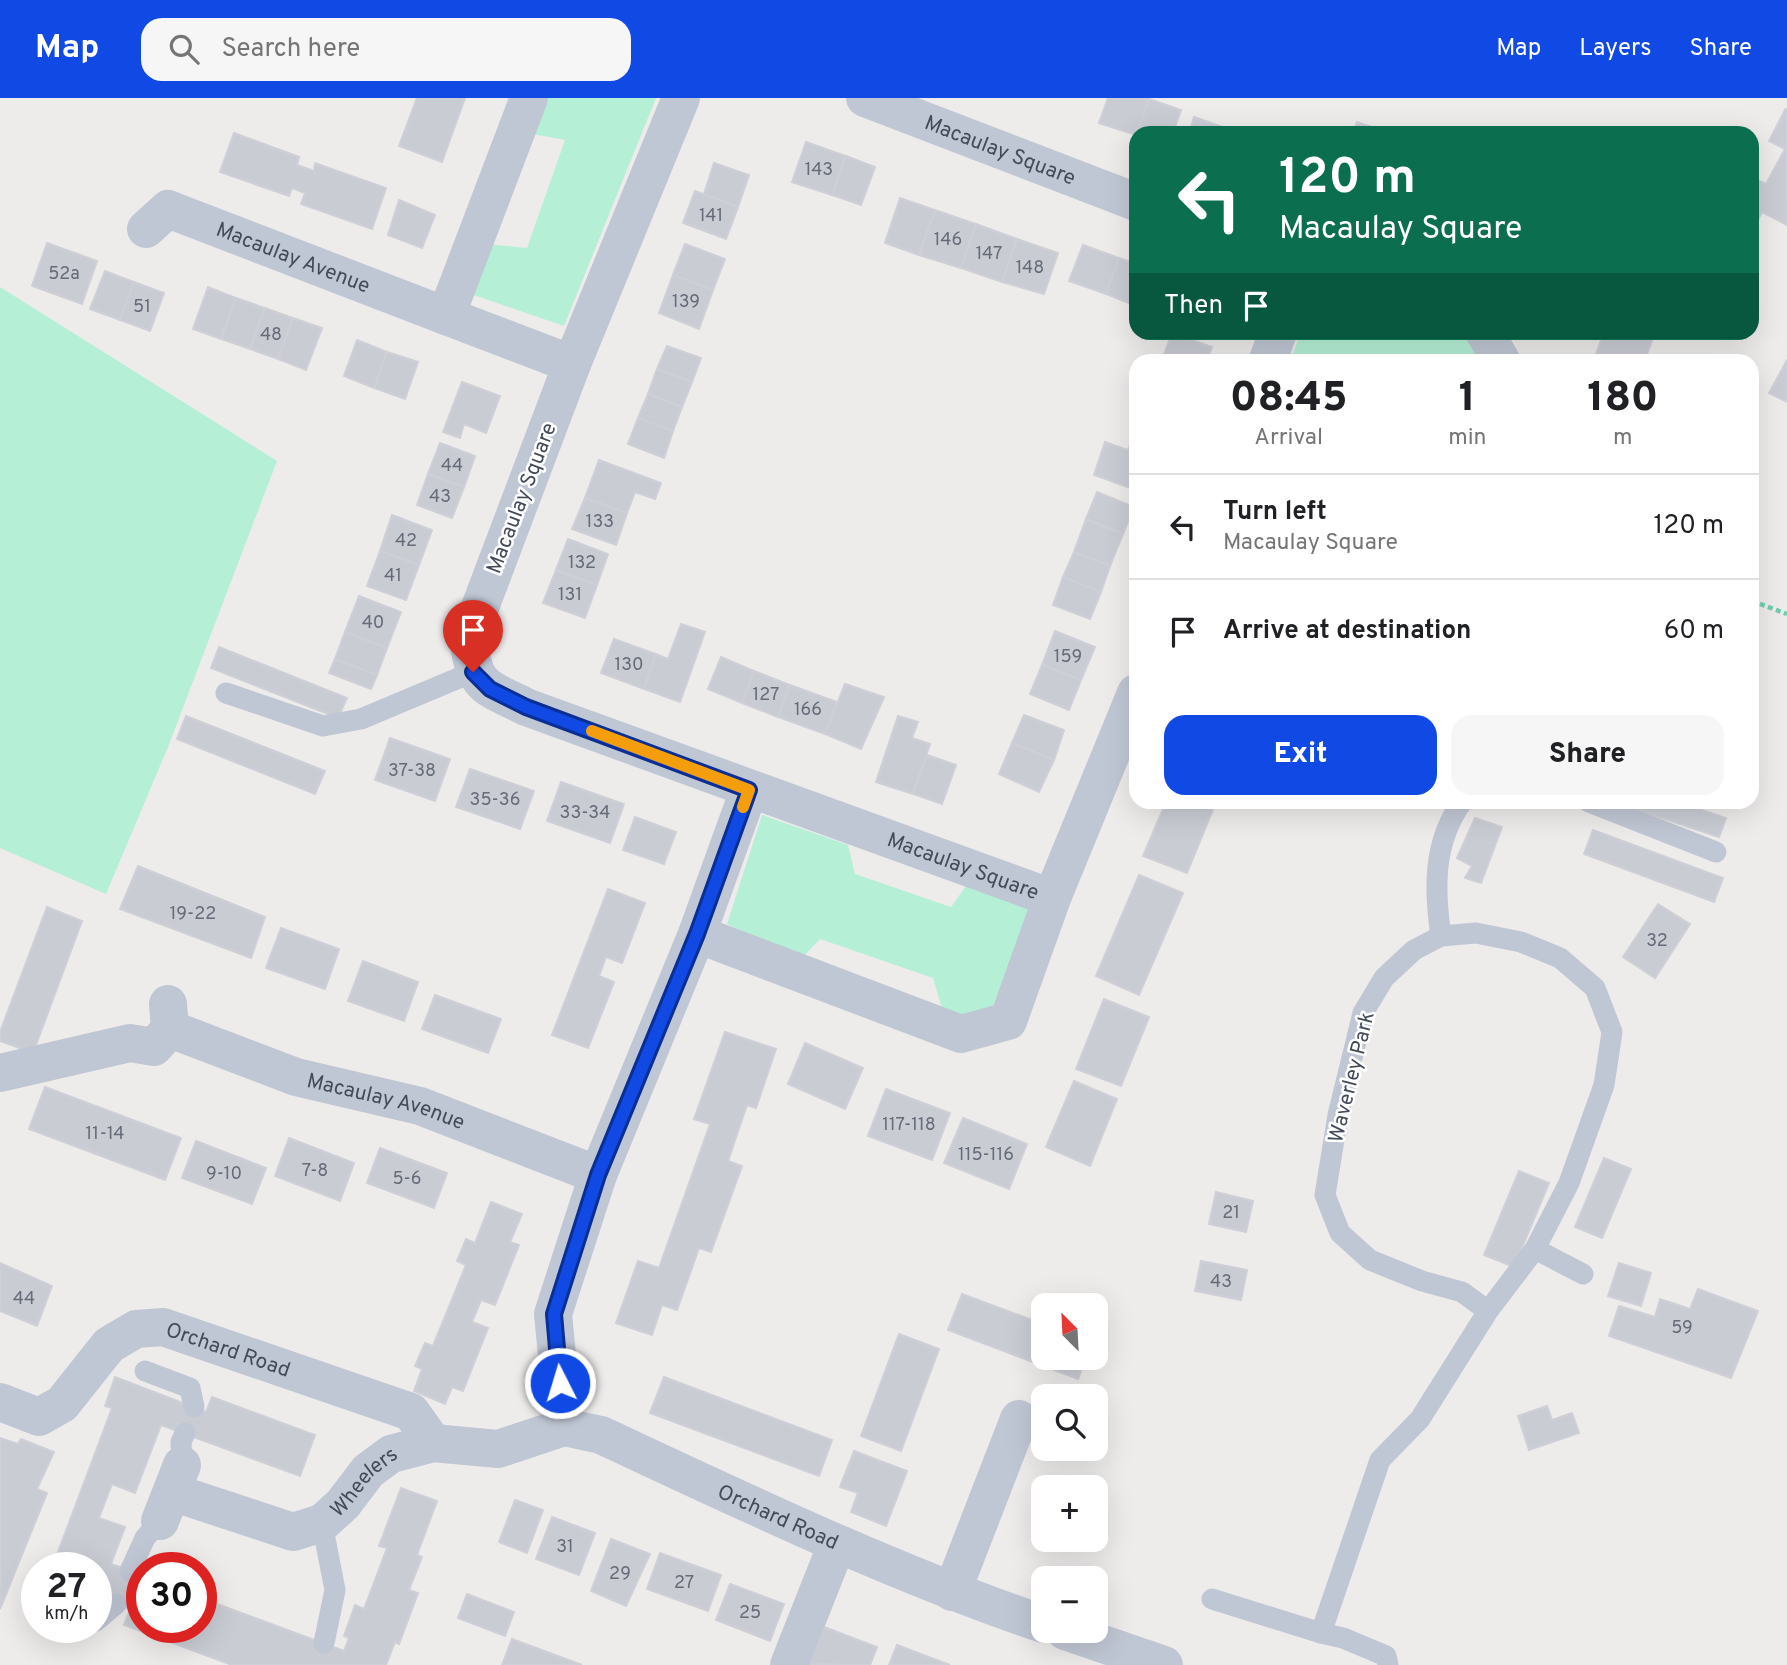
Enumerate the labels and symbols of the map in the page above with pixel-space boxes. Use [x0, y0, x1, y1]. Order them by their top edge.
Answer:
street label: Macaulay Square [920, 110, 1079, 193]
house number: 143 [805, 159, 833, 182]
house number: 141 [699, 205, 723, 228]
street label: Macaulay Avenue [212, 217, 374, 300]
house number: 146 [934, 229, 962, 252]
house number: 147 [976, 243, 1002, 266]
house number: 148 [1016, 257, 1044, 280]
house number: 52a [48, 263, 80, 286]
house number: 139 [672, 291, 700, 314]
house number: 51 [133, 296, 151, 319]
house number: 48 [260, 324, 282, 347]
street label: Macaulay Square [481, 419, 564, 578]
house number: 44 [441, 455, 463, 478]
house number: 43 [429, 486, 451, 509]
house number: 133 [586, 511, 614, 534]
house number: 42 [395, 530, 417, 553]
house number: 132 [568, 552, 596, 575]
house number: 41 [384, 565, 402, 588]
house number: 131 [558, 584, 582, 607]
pin [443, 600, 503, 672]
house number: 40 [362, 612, 384, 635]
house number: 159 [1054, 646, 1082, 669]
house number: 130 [615, 654, 643, 677]
house number: 127 [753, 684, 779, 707]
house number: 166 [794, 699, 822, 722]
house number: 37-38 [388, 760, 436, 783]
house number: 35-36 [470, 789, 520, 812]
house number: 33-34 [560, 802, 610, 825]
street label: Macaulay Square [883, 827, 1042, 907]
house number: 19-22 [170, 903, 216, 926]
house number: 32 [1646, 930, 1668, 953]
street label: Waverley Park [1323, 1009, 1382, 1146]
street label: Macaulay Avenue [304, 1068, 468, 1137]
house number: 117-118 [882, 1114, 936, 1137]
house number: 11-14 [86, 1123, 124, 1146]
house number: 115-116 [958, 1144, 1014, 1167]
house number: 7-8 [302, 1160, 328, 1183]
house number: 9-10 [206, 1163, 242, 1186]
house number: 5-6 [392, 1168, 422, 1191]
house number: 21 [1222, 1202, 1240, 1225]
house number: 43 [1210, 1271, 1232, 1294]
house number: 44 [13, 1288, 35, 1311]
north arrow [1031, 1293, 1108, 1370]
street label: Orchard Road [162, 1317, 294, 1385]
house number: 59 [1671, 1317, 1693, 1340]
position arrow [523, 1346, 597, 1420]
street label: Wheelers [325, 1442, 404, 1524]
street label: Orchard Road [713, 1479, 842, 1557]
house number: 31 [556, 1536, 574, 1559]
speed limit sign: 30 [126, 1552, 217, 1643]
house number: 29 [609, 1563, 631, 1586]
house number: 27 [674, 1572, 694, 1595]
house number: 25 [739, 1602, 761, 1625]

